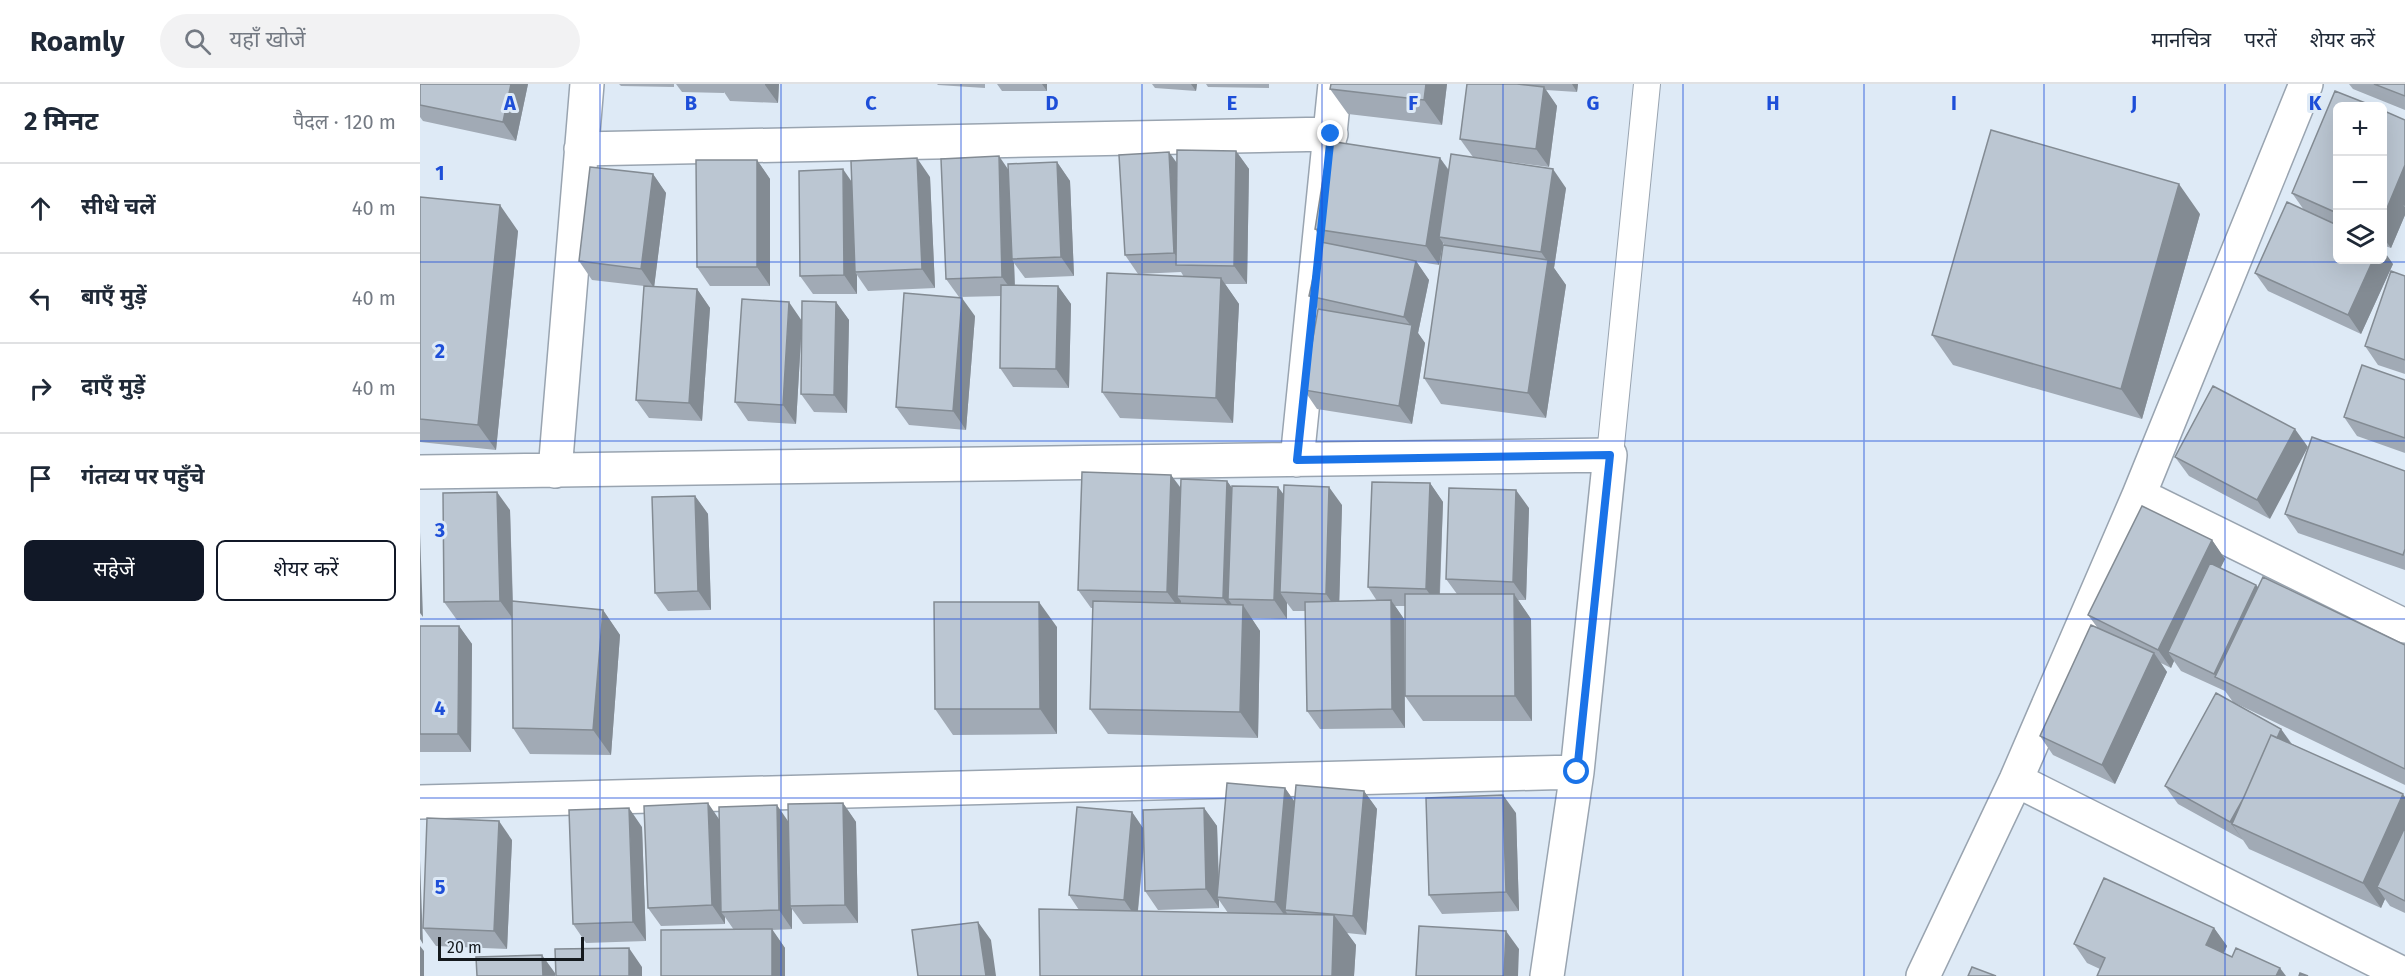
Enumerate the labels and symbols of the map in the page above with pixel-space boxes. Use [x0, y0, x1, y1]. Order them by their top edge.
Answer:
text: A [503, 91, 517, 115]
text: B [685, 91, 697, 115]
text: C [865, 91, 877, 115]
text: D [1045, 91, 1059, 115]
text: E [1227, 91, 1237, 115]
text: F [1408, 91, 1418, 115]
text: G [1587, 91, 1599, 115]
text: H [1766, 91, 1780, 115]
text: I [1951, 91, 1957, 115]
text: J [2130, 91, 2137, 115]
text: K [2309, 91, 2322, 115]
route end [1317, 120, 1343, 146]
text: 1 [435, 161, 445, 185]
text: 2 [435, 339, 445, 363]
text: 3 [434, 518, 445, 542]
text: 4 [434, 696, 446, 720]
route start [1563, 758, 1589, 784]
text: 5 [435, 875, 446, 899]
scale bar [438, 934, 584, 962]

